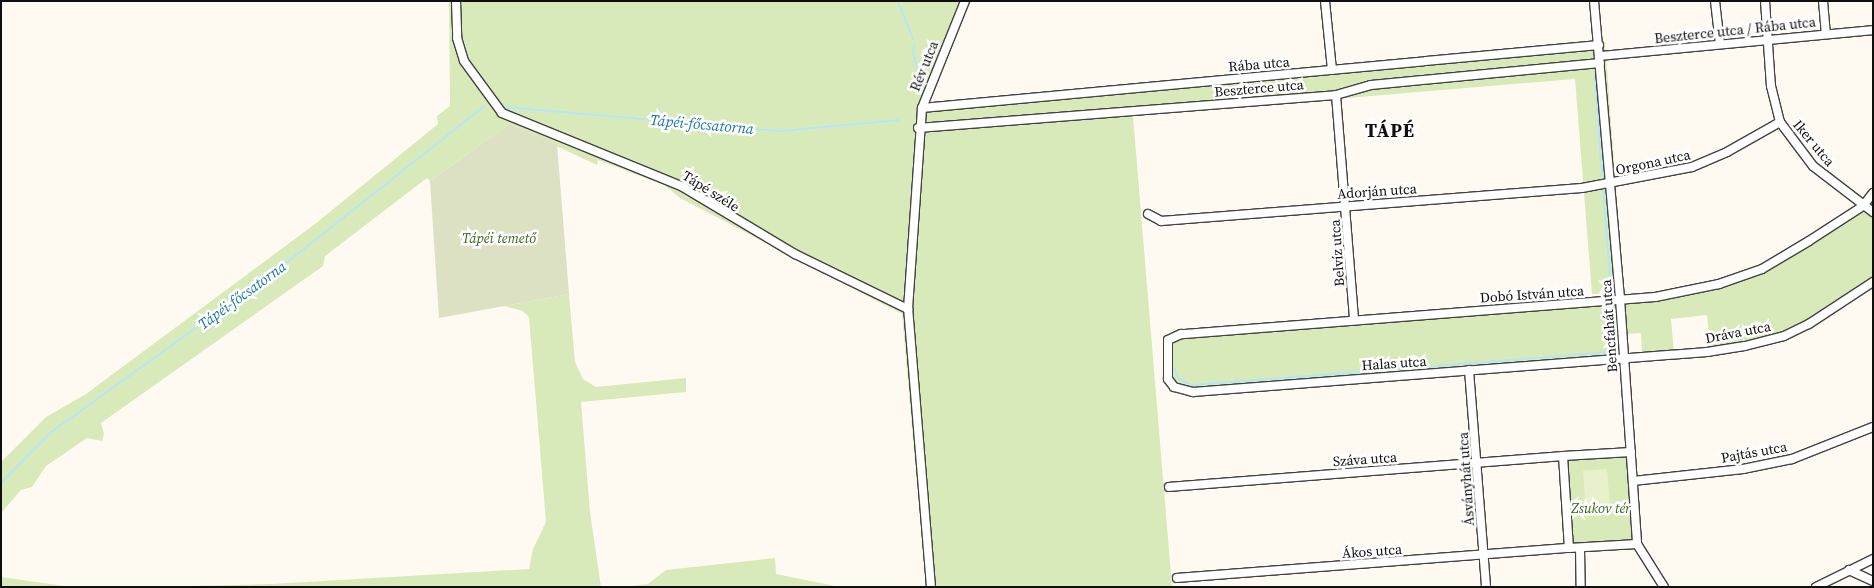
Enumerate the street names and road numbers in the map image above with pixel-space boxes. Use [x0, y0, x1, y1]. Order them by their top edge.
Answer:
street label: Beszterce utca / Rába utca [1653, 13, 1817, 47]
street label: Rév utca [906, 38, 942, 94]
street label: Rába utca [1228, 53, 1290, 75]
street label: Beszterce utca [1214, 76, 1304, 100]
street label: Iker utca [1790, 116, 1838, 170]
street label: Orgona utca [1614, 146, 1692, 178]
street label: Tápé széle [679, 167, 743, 215]
street label: Adorján utca [1337, 180, 1417, 202]
street label: Belvíz utca [1326, 219, 1348, 287]
street label: Bencfahát utca [1597, 279, 1621, 373]
street label: Dobó István utca [1479, 282, 1585, 306]
street label: Dráva utca [1704, 317, 1772, 347]
street label: Halas utca [1361, 352, 1427, 374]
street label: Ásványhát utca [1454, 431, 1478, 527]
street label: Pajtás utca [1720, 438, 1788, 466]
street label: Száva utca [1332, 448, 1398, 470]
street label: Ákos utca [1341, 541, 1403, 561]

